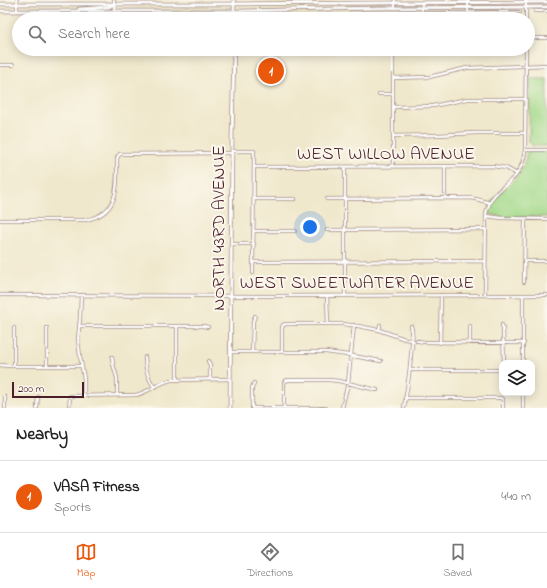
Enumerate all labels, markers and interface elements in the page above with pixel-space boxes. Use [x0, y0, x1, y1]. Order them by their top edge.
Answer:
search box [12, 12, 535, 56]
icon: search [26, 23, 48, 45]
text: Search here [58, 23, 130, 45]
pin: 1 [258, 56, 284, 86]
street label: WEST WILLOW AVENUE [297, 142, 475, 168]
street label: NORTH 43RD AVENUE [207, 145, 233, 311]
your location [300, 217, 320, 237]
street label: WEST SWEETWATER AVENUE [240, 271, 474, 297]
map controls [499, 360, 535, 396]
button: layers [499, 360, 535, 396]
scale bar [12, 380, 84, 399]
text: 200 m [18, 381, 44, 397]
text: Nearby [16, 422, 68, 447]
text: VASA Fitness [54, 476, 140, 498]
text: 1 [27, 487, 31, 506]
text: 440 m [501, 487, 531, 506]
text: Sports [54, 498, 91, 517]
tab: Map [75, 541, 97, 581]
tab: Directions [247, 541, 293, 581]
tab: Saved [443, 541, 472, 581]

